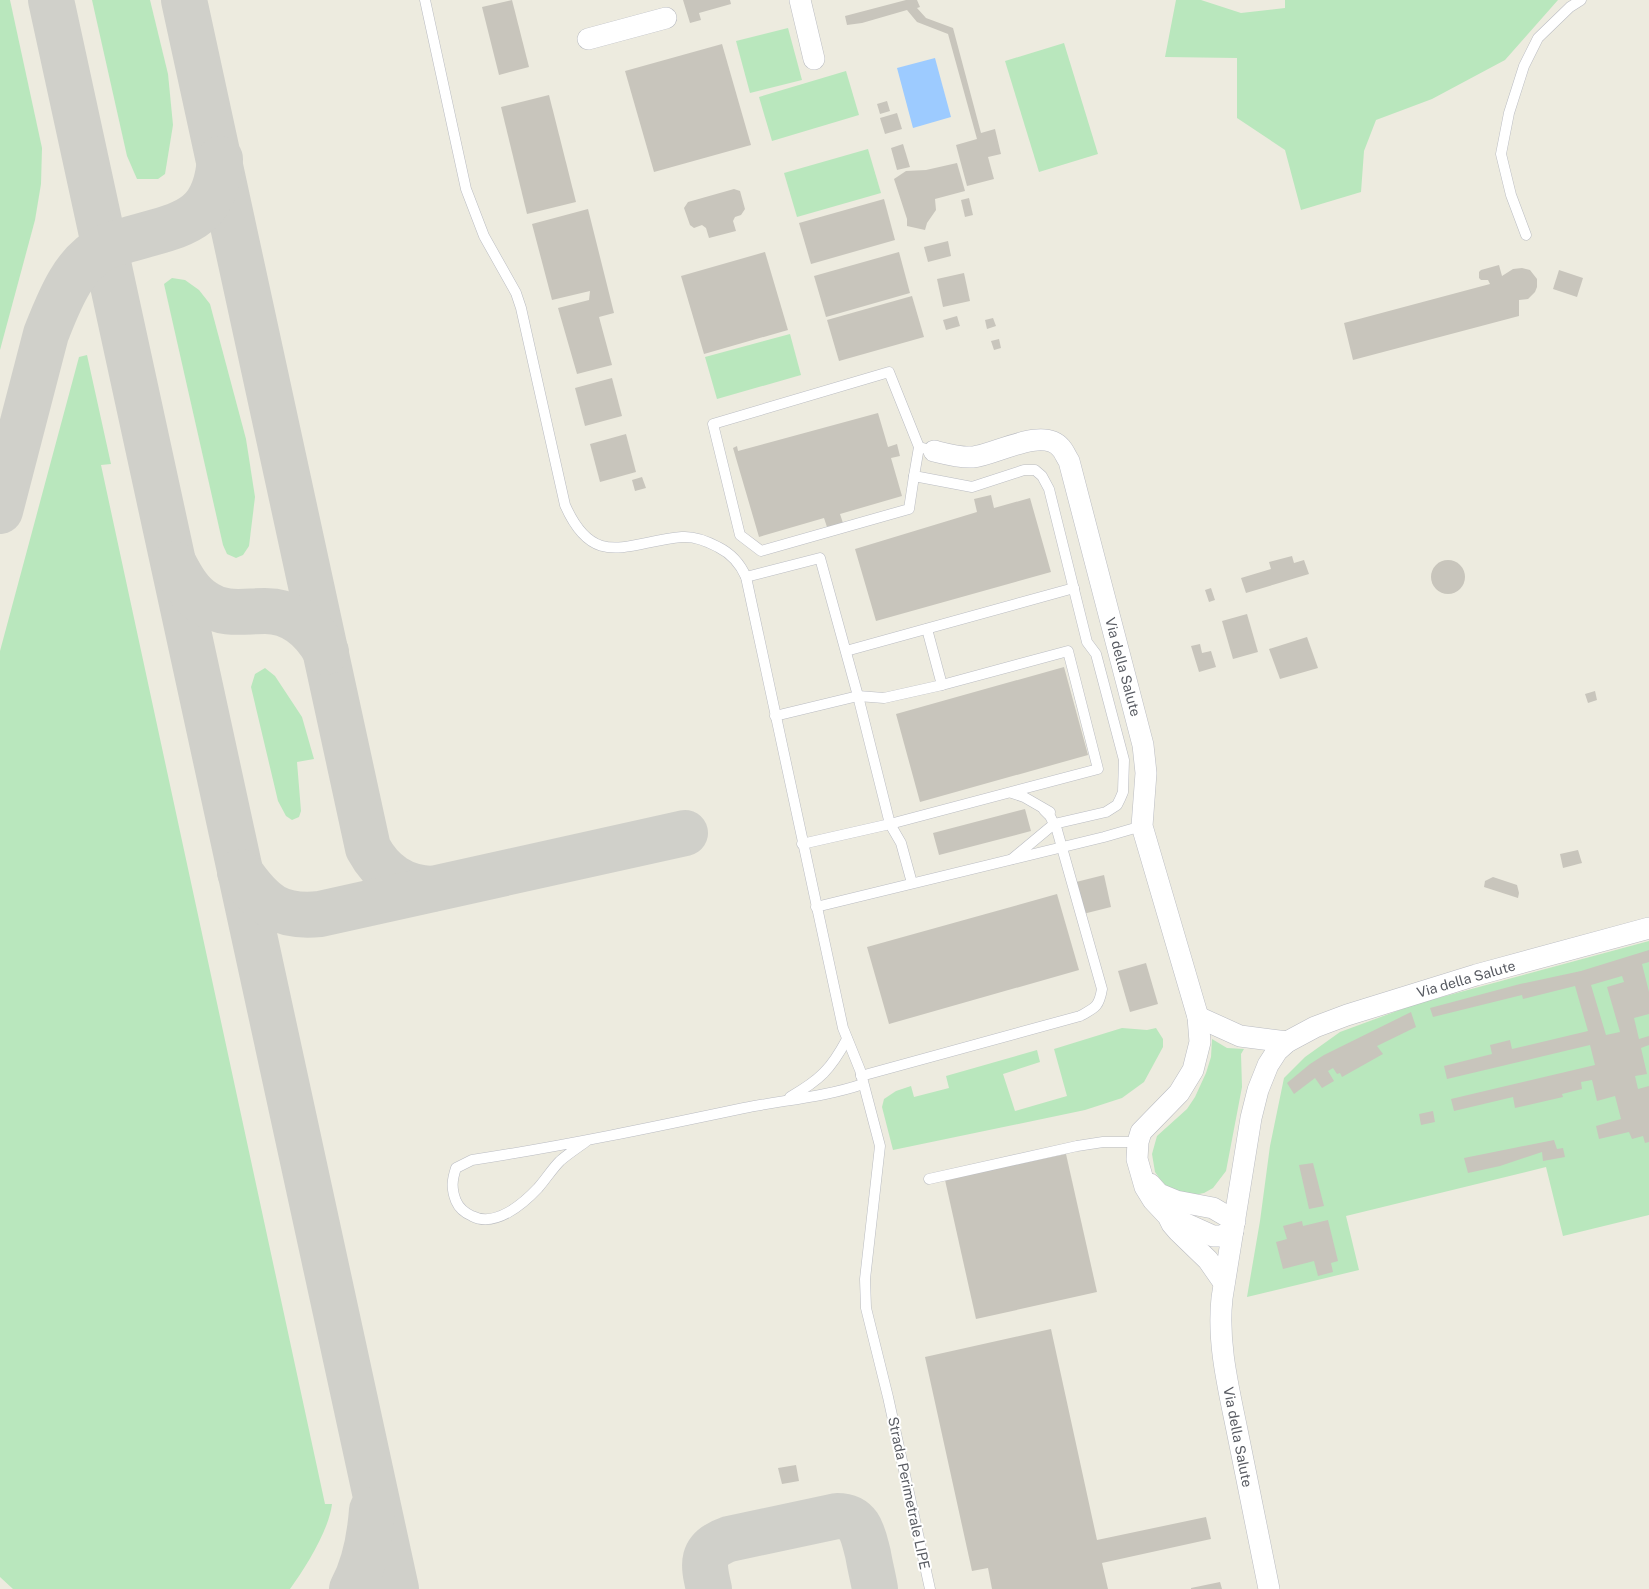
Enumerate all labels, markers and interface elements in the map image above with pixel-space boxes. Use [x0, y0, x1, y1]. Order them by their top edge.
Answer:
street label: Via della Salute [1102, 616, 1144, 718]
street label: Via della Salute [1415, 957, 1517, 1001]
street label: Via della Salute [1220, 1385, 1256, 1489]
street label: Strada Perimetrale LIPE [885, 1415, 933, 1571]

